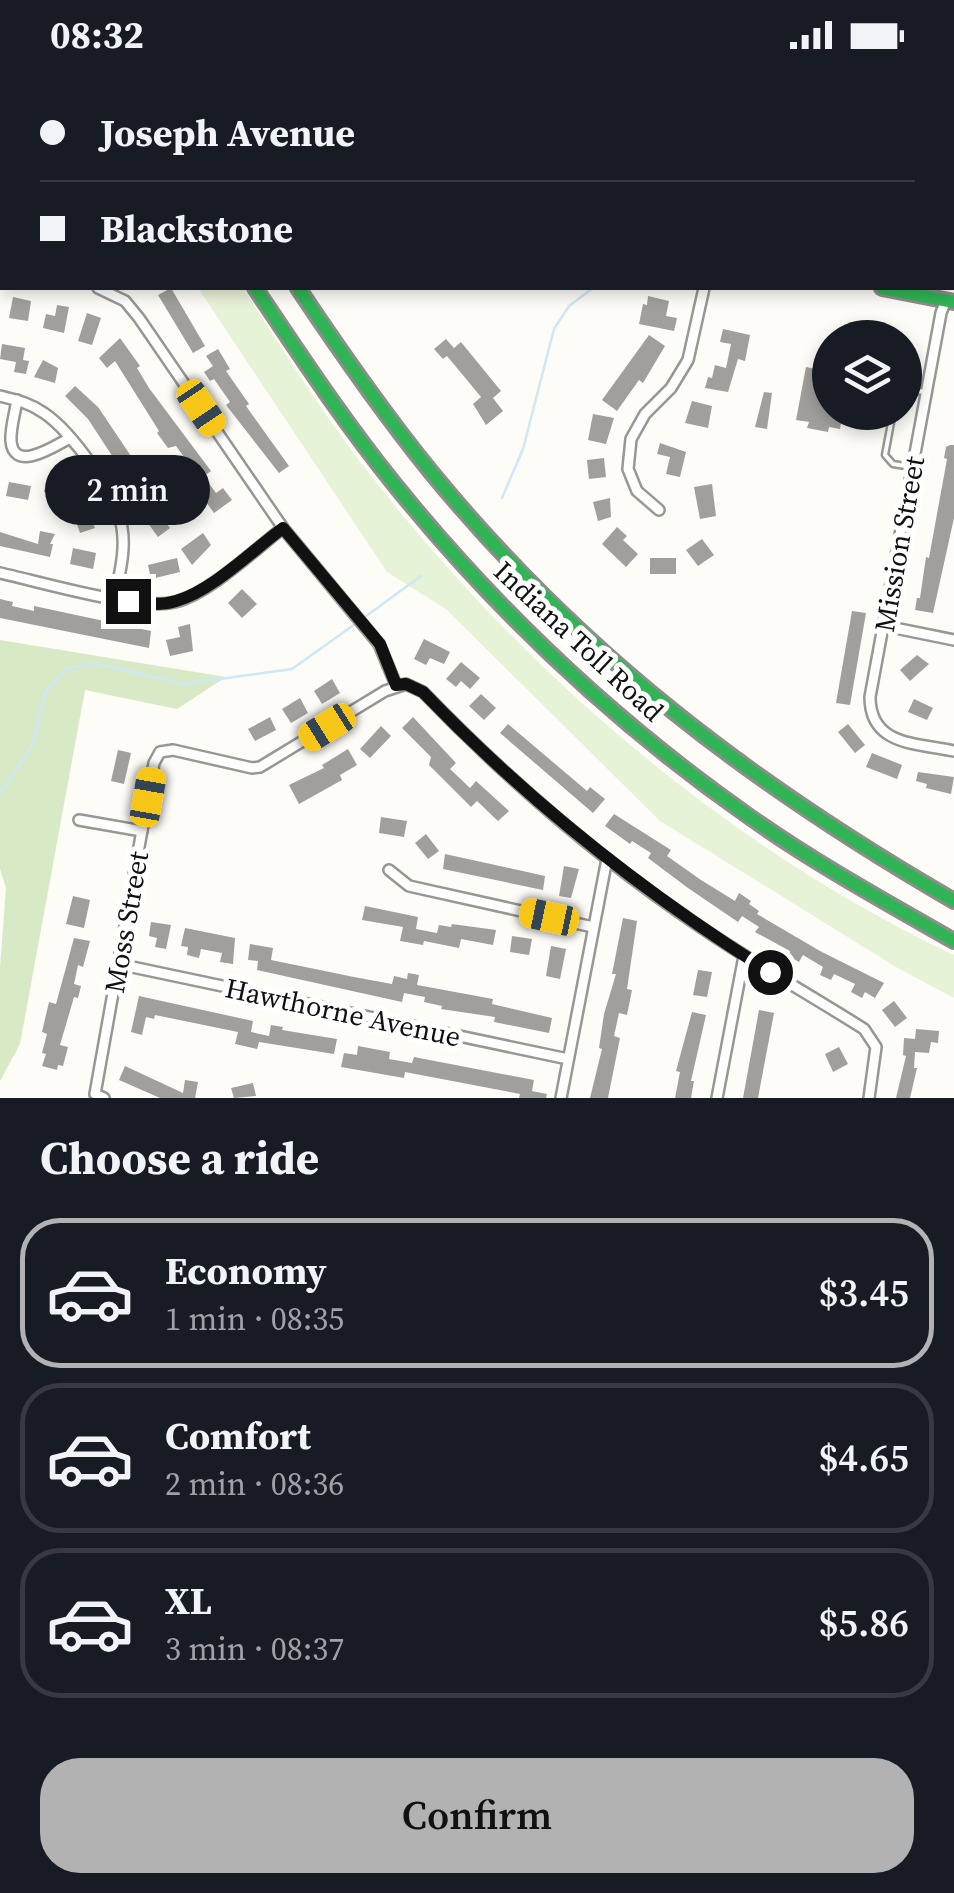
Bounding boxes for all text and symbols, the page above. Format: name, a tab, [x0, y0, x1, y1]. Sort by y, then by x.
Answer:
text: 08:32	[50, 9, 144, 61]
text: Joseph Avenue	[100, 107, 355, 159]
text: Blackstone	[100, 203, 293, 255]
map controls	[812, 320, 922, 430]
button: layers	[812, 320, 922, 430]
car	[172, 375, 230, 441]
street label: Mission Street	[865, 452, 933, 635]
callout: 2 min	[46, 456, 210, 526]
text: 2 min	[86, 468, 169, 512]
street label: Indiana Toll Road	[486, 552, 672, 730]
route end	[106, 579, 151, 624]
car	[294, 698, 360, 756]
car	[128, 765, 168, 829]
street label: Moss Street	[95, 847, 157, 996]
car	[517, 896, 581, 938]
route start	[748, 950, 793, 995]
street label: Hawthorne Avenue	[222, 968, 464, 1056]
text: Choose a ride	[40, 1127, 319, 1189]
text: Economy	[165, 1245, 327, 1297]
icon: car	[45, 1248, 135, 1338]
text: $3.45	[819, 1267, 909, 1319]
text: 1 min · 08:35	[165, 1297, 344, 1341]
text: Comfort	[165, 1410, 311, 1462]
icon: car	[45, 1413, 135, 1503]
text: $4.65	[819, 1432, 909, 1484]
text: 2 min · 08:36	[165, 1462, 344, 1506]
text: XL	[165, 1575, 212, 1627]
icon: car	[45, 1578, 135, 1668]
text: $5.86	[819, 1597, 909, 1649]
text: 3 min · 08:37	[165, 1627, 344, 1671]
button: Confirm	[40, 1758, 914, 1873]

